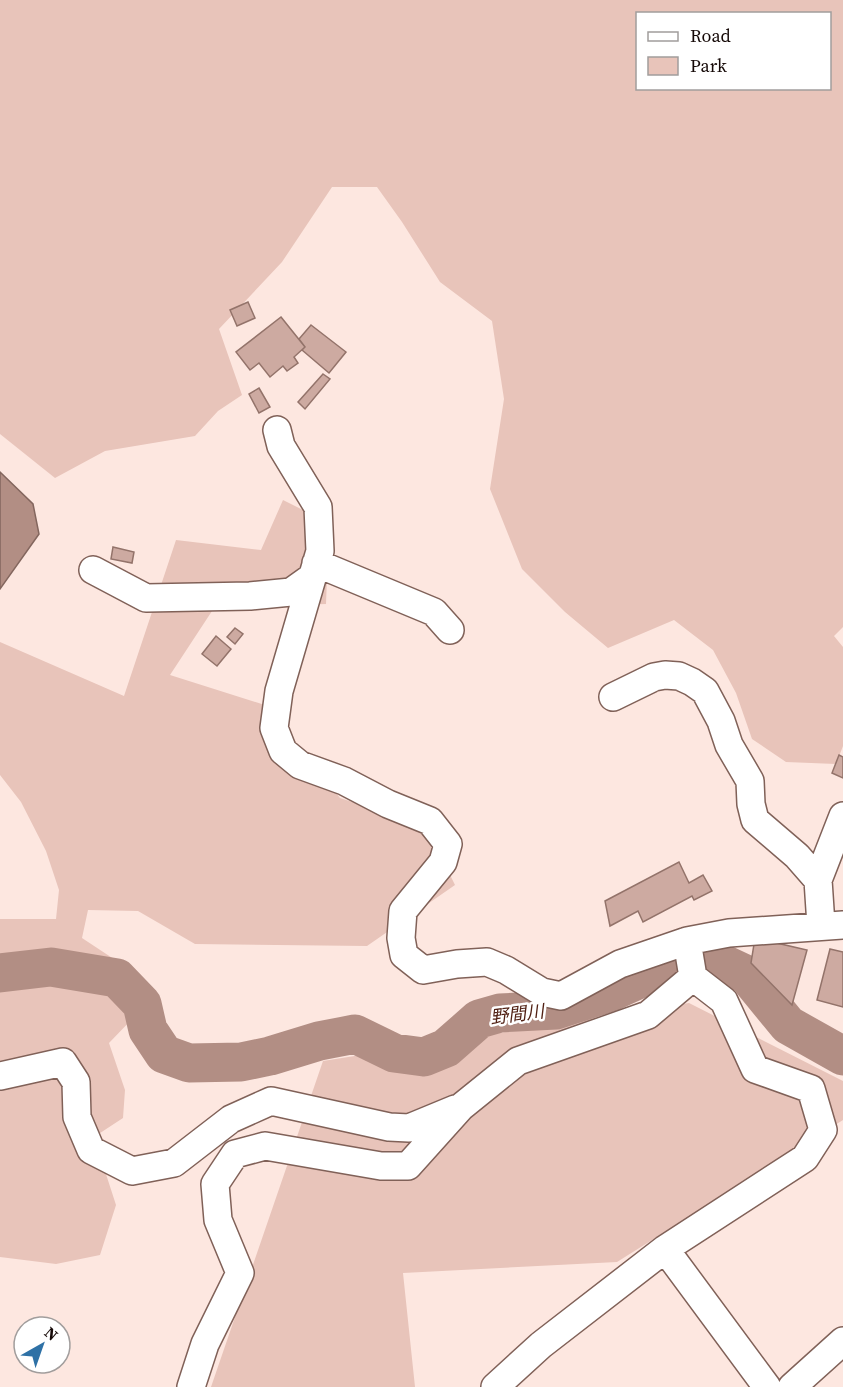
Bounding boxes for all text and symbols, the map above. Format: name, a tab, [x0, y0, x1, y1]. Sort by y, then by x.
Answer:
legend	[636, 12, 831, 90]
text: Road	[690, 23, 731, 48]
text: Park	[690, 53, 727, 78]
water label: 野間川	[489, 998, 547, 1030]
north arrow	[12, 1315, 72, 1375]
text: N	[40, 1321, 63, 1346]

